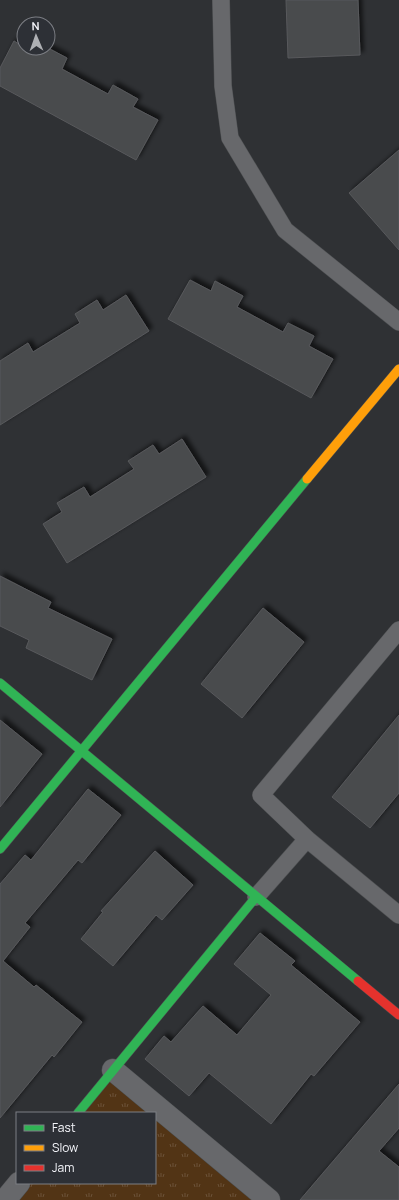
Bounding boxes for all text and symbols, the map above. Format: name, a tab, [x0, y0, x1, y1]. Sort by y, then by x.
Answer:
north arrow	[16, 16, 56, 56]
text: N	[31, 18, 40, 33]
legend	[16, 1112, 156, 1184]
text: Fast	[52, 1119, 76, 1136]
text: Slow	[52, 1139, 78, 1156]
text: Jam	[52, 1159, 74, 1176]

